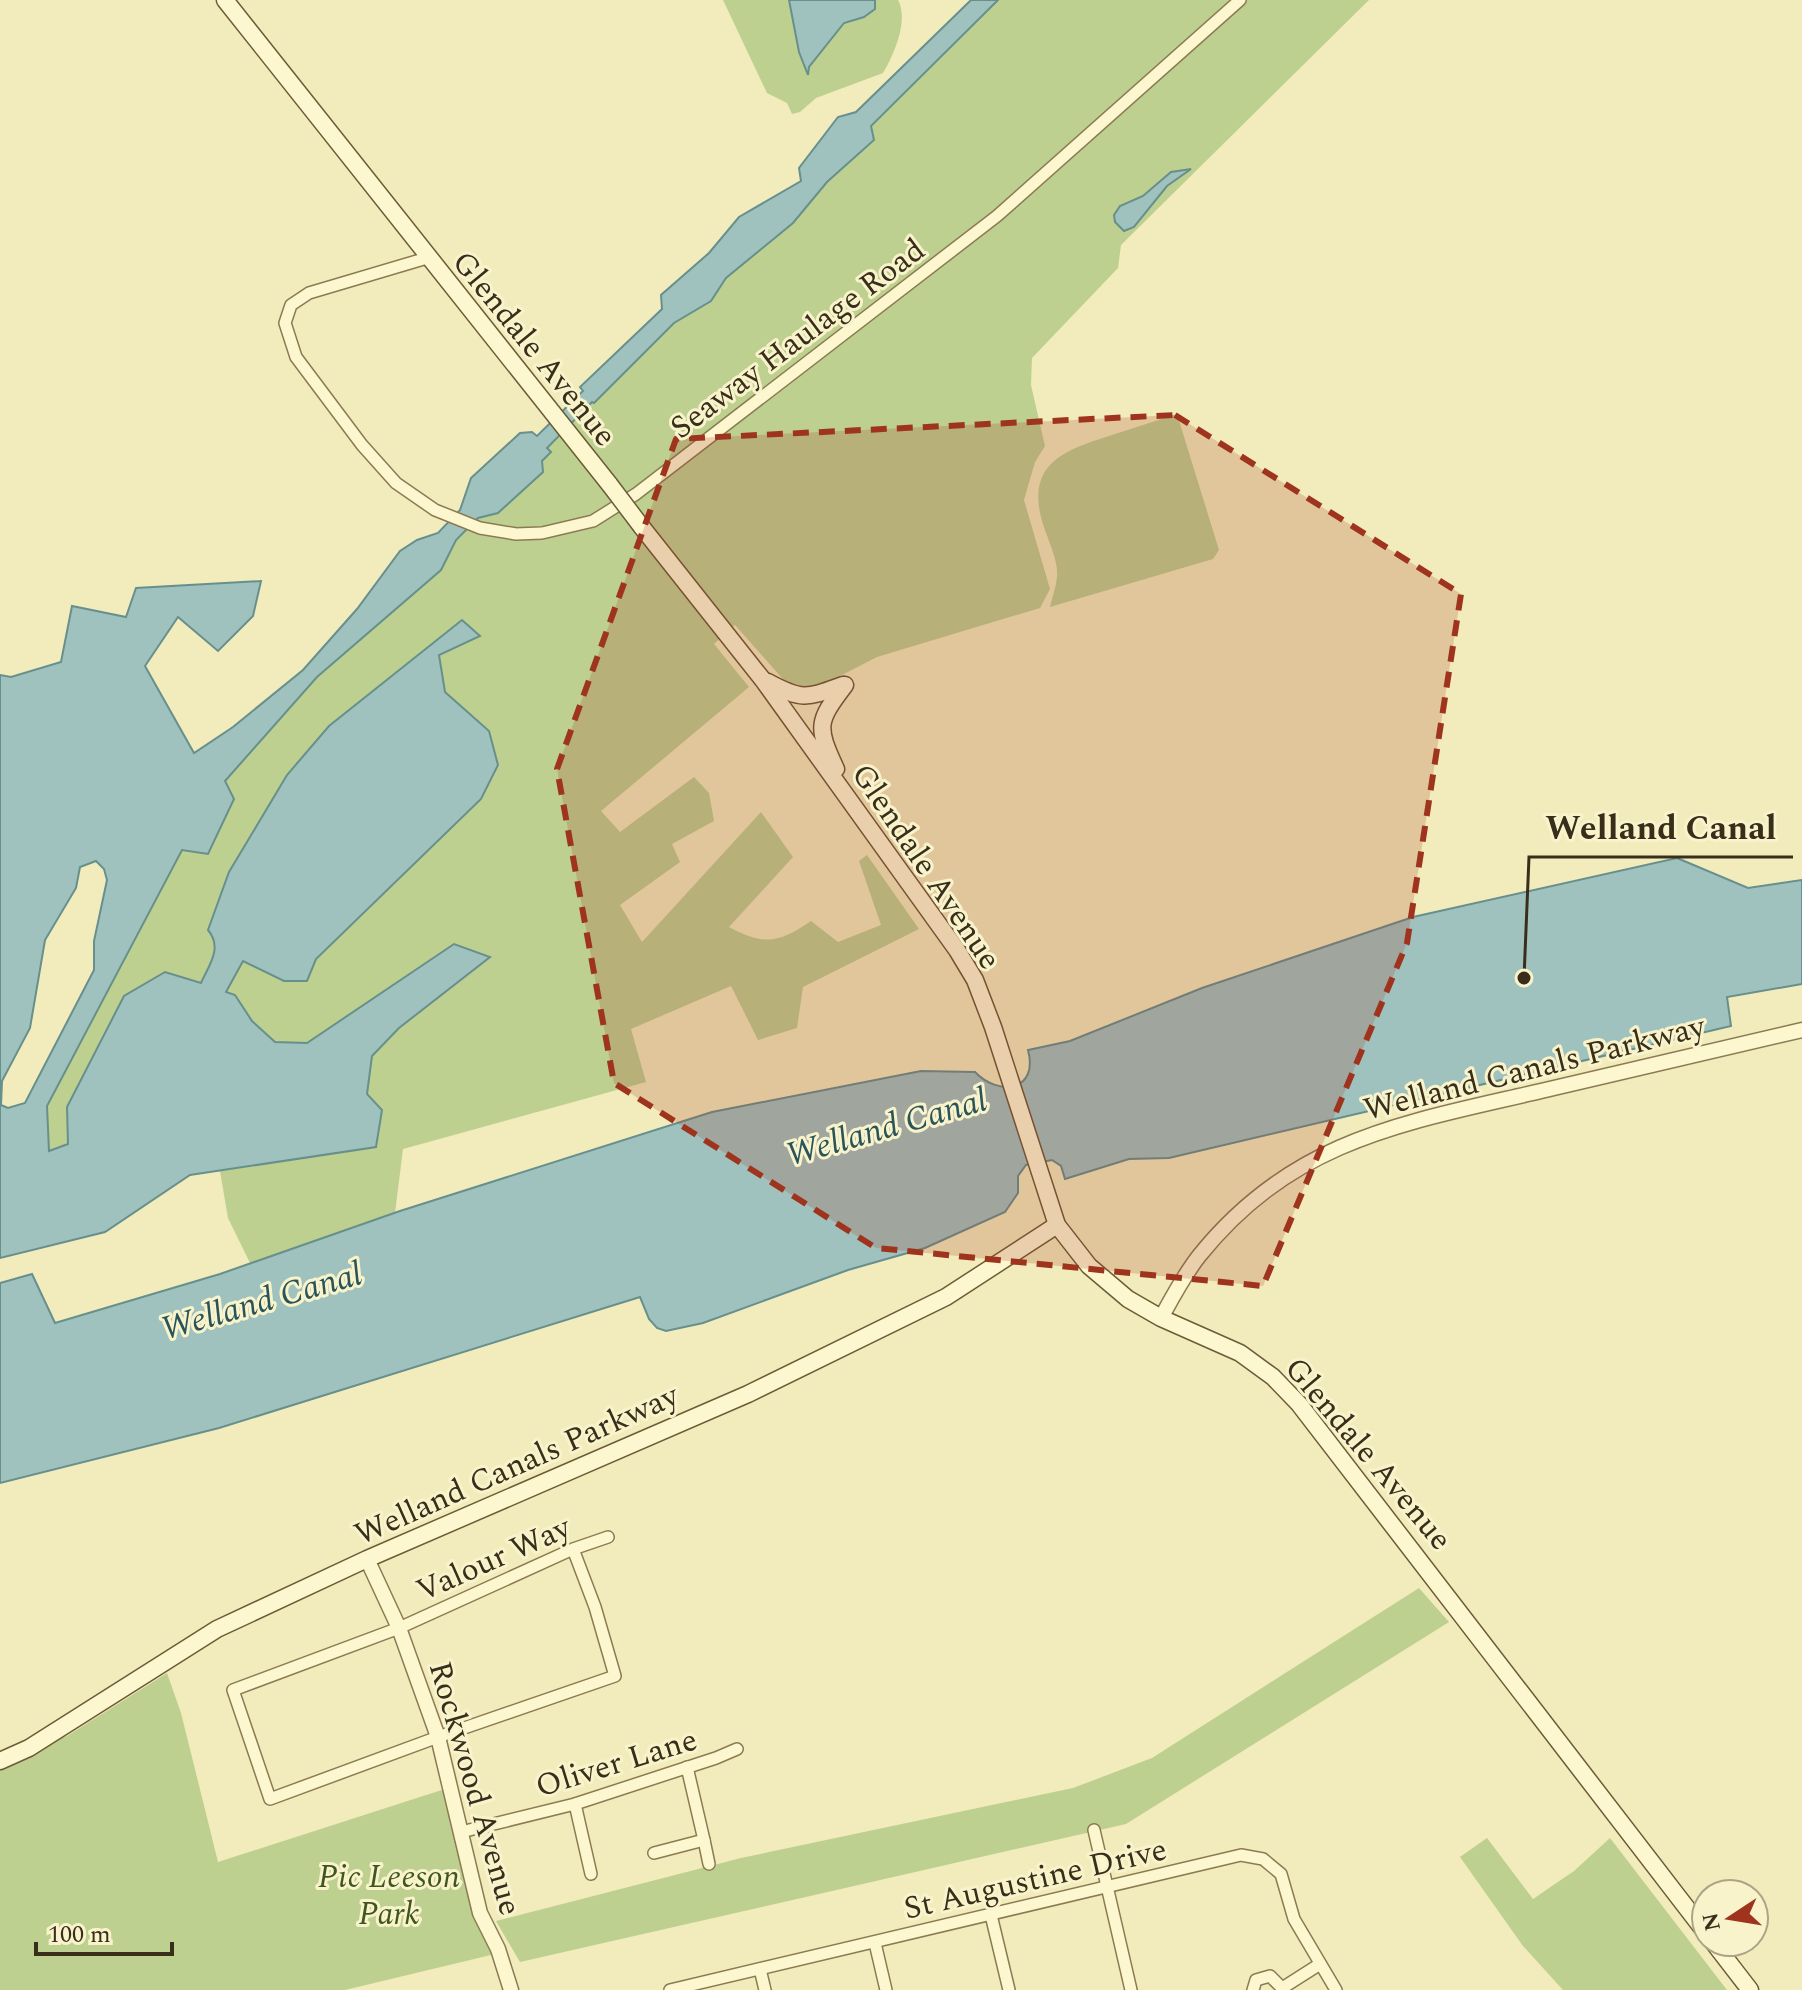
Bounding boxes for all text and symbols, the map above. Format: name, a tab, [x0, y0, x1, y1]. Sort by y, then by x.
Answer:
street label: Seaway Haulage Road	[660, 227, 936, 452]
street label: Glendale Avenue	[439, 240, 628, 458]
street label: Glendale Avenue	[838, 754, 1013, 980]
callout: Welland Canal	[1529, 799, 1793, 857]
text: Welland Canal	[1545, 803, 1777, 855]
street label: Welland Canals Parkway	[1359, 1002, 1712, 1135]
water label: Welland Canal	[780, 1074, 994, 1181]
water label: Welland Canal	[155, 1248, 369, 1355]
street label: Glendale Avenue	[1272, 1346, 1464, 1562]
street label: Welland Canals Parkway	[347, 1371, 688, 1559]
street label: Valour Way	[408, 1503, 580, 1615]
street label: Rockwood Avenue	[415, 1656, 534, 1921]
street label: Oliver Lane	[530, 1716, 703, 1811]
street label: St Augustine Drive	[899, 1825, 1172, 1934]
park label: Pic Leeson Park	[318, 1853, 460, 1939]
north arrow	[1690, 1878, 1770, 1958]
scale bar	[36, 1906, 172, 1956]
text: N	[1694, 1910, 1730, 1934]
text: 100 m	[48, 1917, 111, 1953]

